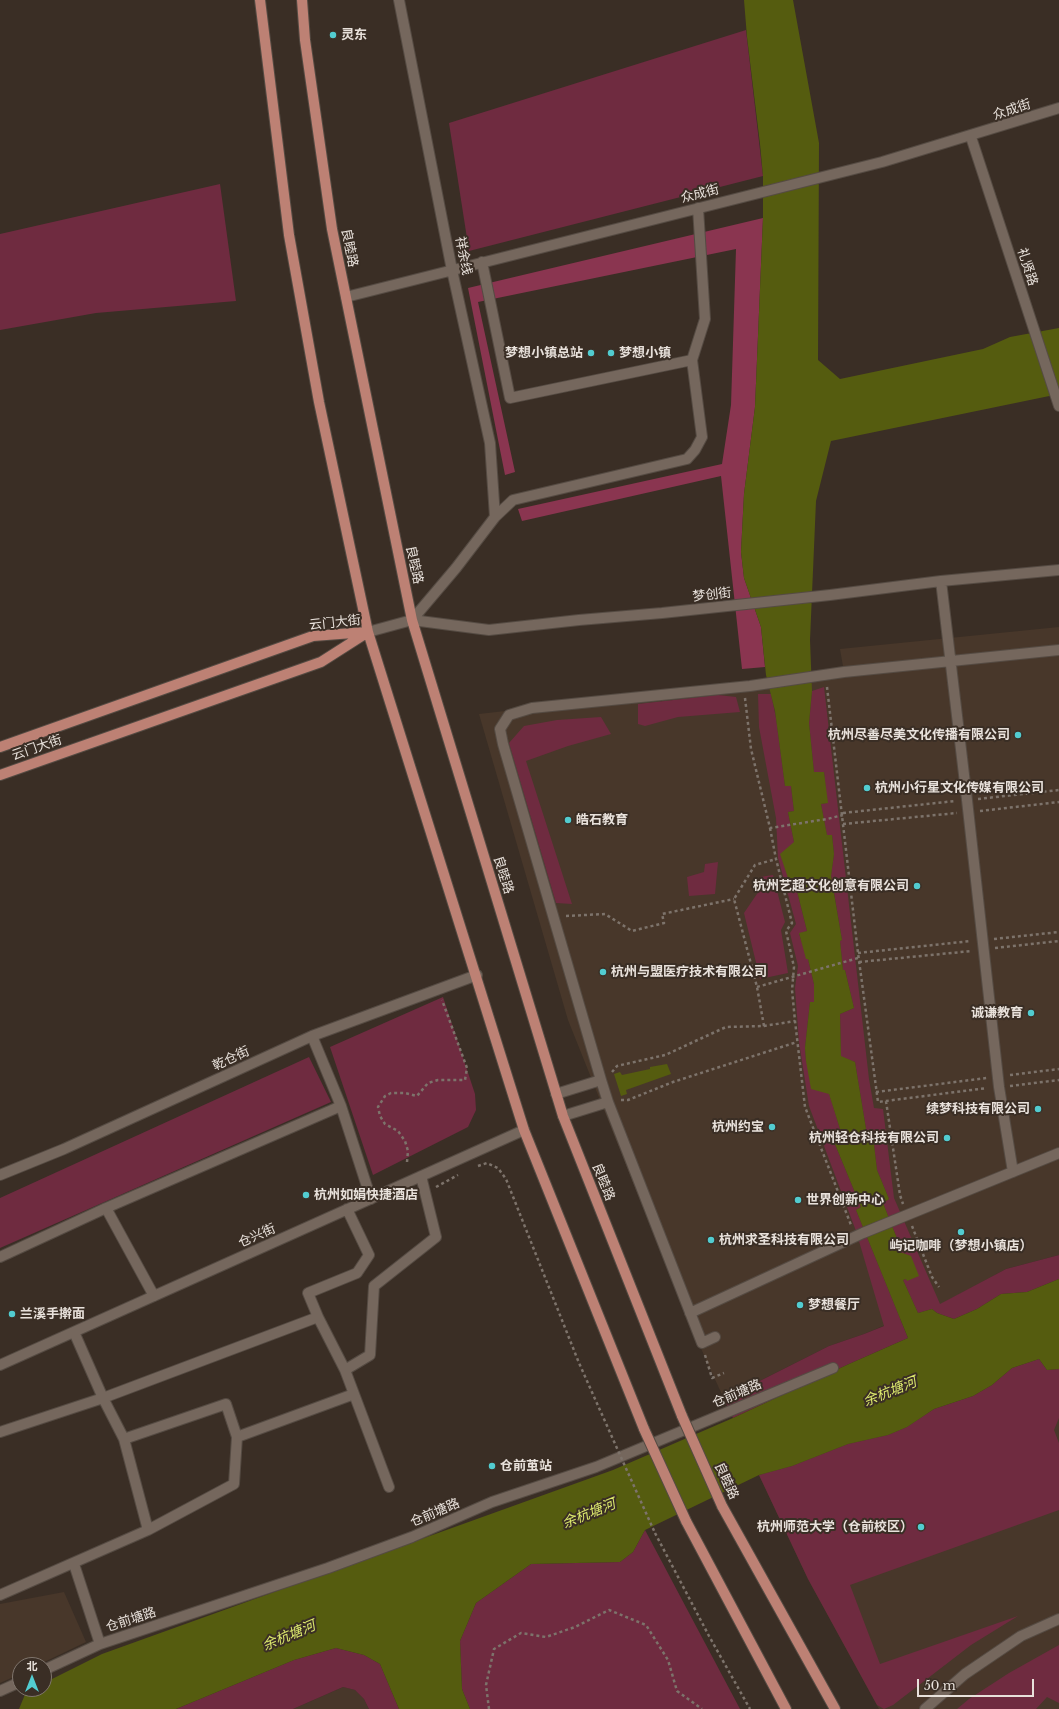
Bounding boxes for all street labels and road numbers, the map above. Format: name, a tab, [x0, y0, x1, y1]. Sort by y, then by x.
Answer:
street label: 众成街	[991, 97, 1033, 123]
street label: 众成街	[679, 182, 721, 206]
street label: 良睦路	[338, 227, 360, 269]
street label: 祥余线	[452, 235, 474, 277]
street label: 礼贤路	[1014, 246, 1040, 288]
street label: 良睦路	[402, 544, 426, 586]
street label: 梦创街	[692, 585, 732, 605]
street label: 云门大街	[308, 613, 362, 633]
street label: 云门大街	[10, 732, 64, 764]
street label: 良睦路	[490, 854, 516, 896]
street label: 乾仓街	[210, 1044, 252, 1074]
street label: 良睦路	[588, 1161, 618, 1203]
street label: 仓兴街	[236, 1221, 278, 1251]
street label: 仓前塘路	[710, 1377, 764, 1411]
street label: 良睦路	[711, 1460, 741, 1502]
street label: 仓前塘路	[408, 1496, 462, 1530]
street label: 仓前塘路	[104, 1605, 158, 1635]

